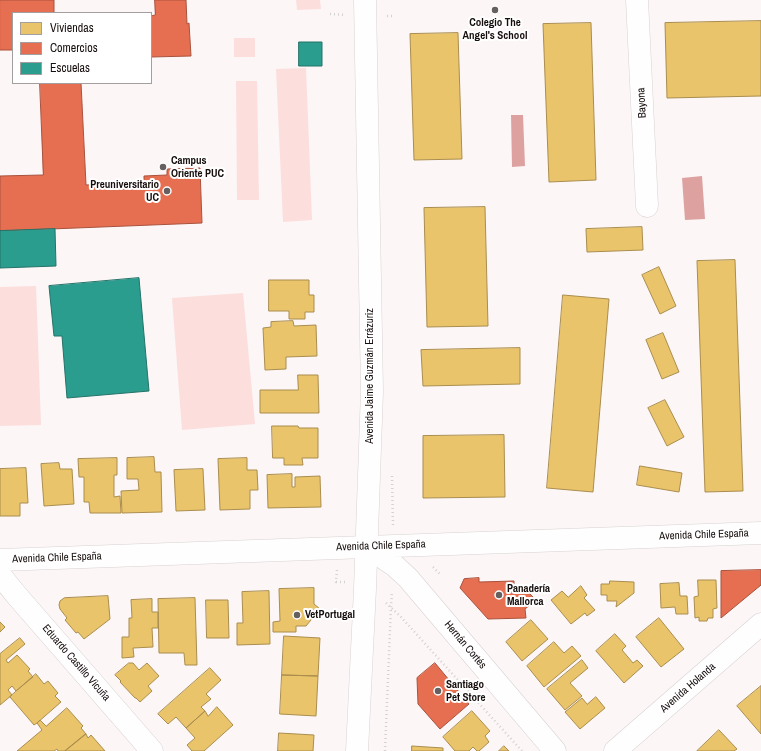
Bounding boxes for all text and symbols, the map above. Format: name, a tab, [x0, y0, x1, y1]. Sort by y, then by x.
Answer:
marker: Colegio The Angel's School	[490, 5, 500, 15]
legend	[12, 12, 152, 84]
place label: Colegio The Angel's School	[463, 16, 527, 42]
text: Viviendas	[50, 20, 94, 36]
text: Comercios	[50, 40, 98, 56]
text: Escuelas	[50, 60, 90, 76]
street label: Bayona	[635, 87, 649, 119]
place label: Campus Oriente PUC	[171, 154, 224, 180]
marker: Campus Oriente PUC	[158, 162, 168, 172]
place label: Preuniversitario UC	[90, 178, 159, 204]
marker: Preuniversitario UC	[162, 186, 172, 196]
street label: Avenida Jaime Guzmán Errázuriz	[363, 308, 377, 444]
street label: Avenida Chile España	[659, 527, 749, 543]
street label: Avenida Chile España	[336, 538, 426, 554]
street label: Avenida Chile España	[12, 550, 102, 566]
place label: Panadería Mallorca	[507, 582, 550, 608]
marker: Panadería Mallorca	[494, 590, 504, 600]
place label: VetPortugal	[305, 608, 355, 622]
marker: VetPortugal	[292, 610, 302, 620]
street label: Hernán Cortés	[441, 618, 489, 672]
street label: Eduardo Castillo Vicuña	[39, 622, 113, 704]
street label: Avenida Holanda	[658, 660, 718, 716]
place label: Santiago Pet Store	[446, 678, 486, 704]
marker: Santiago Pet Store	[433, 686, 443, 696]

